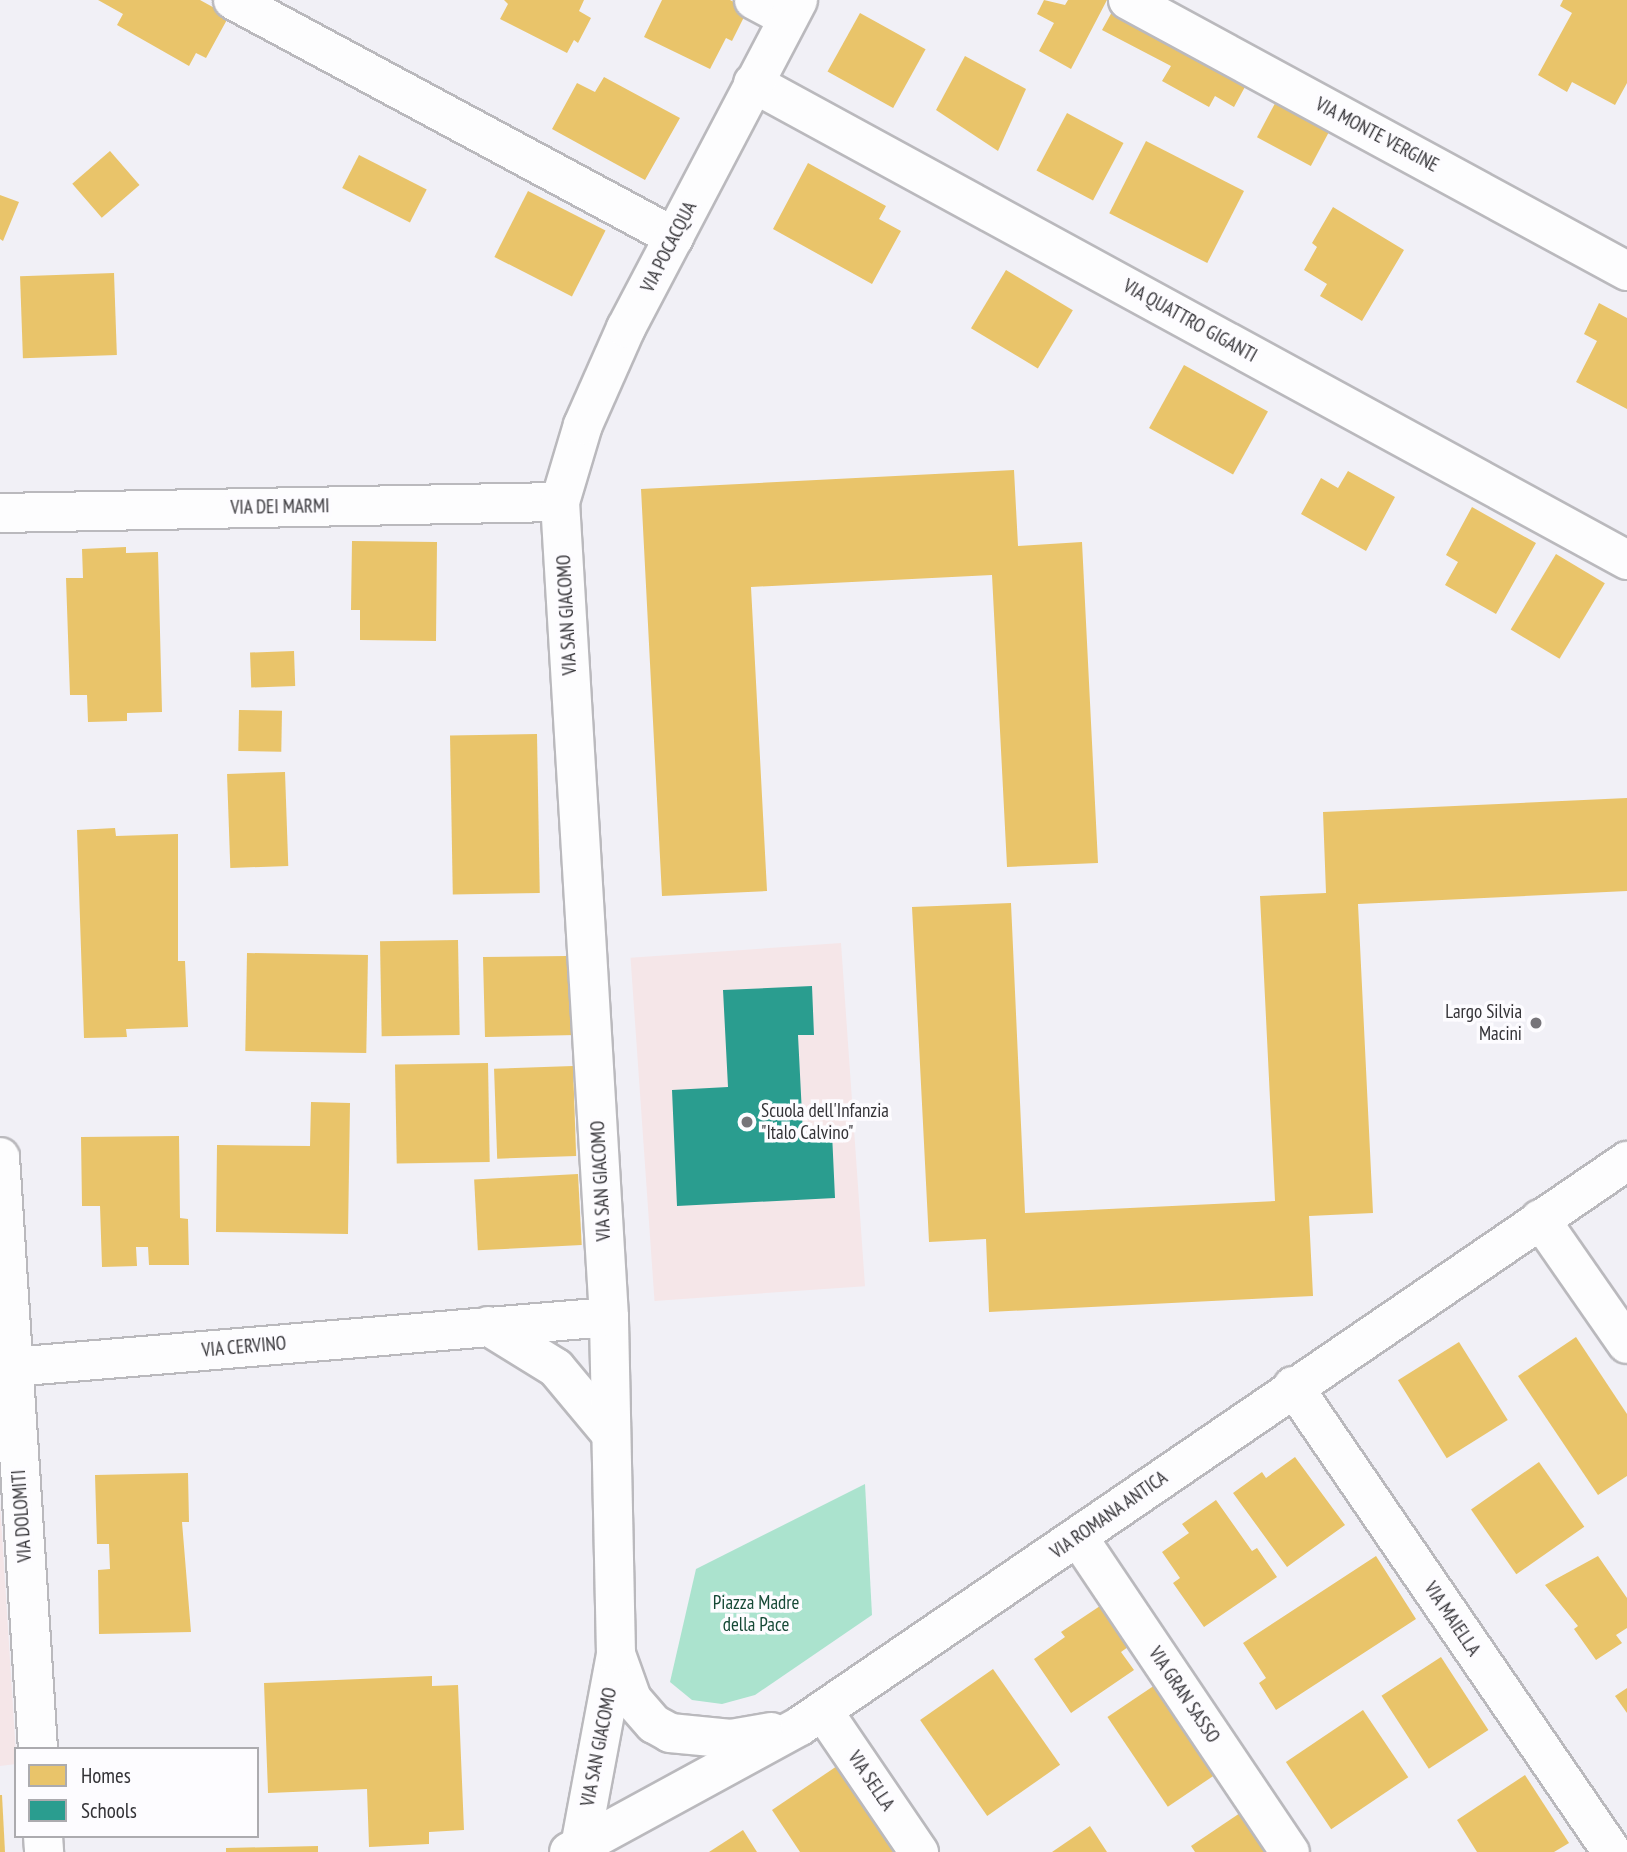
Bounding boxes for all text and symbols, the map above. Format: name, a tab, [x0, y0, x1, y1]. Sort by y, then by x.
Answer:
street label: VIA MONTE VERGINE	[1311, 93, 1443, 177]
street label: VIA POCACQUA	[636, 198, 702, 296]
street label: VIA QUATTRO GIGANTI	[1119, 275, 1261, 367]
street label: VIA DEI MARMI	[230, 495, 330, 519]
street label: VIA SAN GIACOMO	[552, 554, 582, 676]
place label: Largo Silvia Macini	[1445, 1001, 1522, 1045]
marker: Largo Silvia Macini	[1528, 1015, 1544, 1031]
place label: Scuola dell'Infanzia "Italo Calvino"	[761, 1100, 889, 1144]
marker: Scuola dell'Infanzia "Italo Calvino"	[739, 1114, 755, 1130]
street label: VIA SAN GIACOMO	[586, 1120, 616, 1242]
street label: VIA CERVINO	[200, 1332, 288, 1362]
street label: VIA ROMANA ANTICA	[1046, 1466, 1172, 1564]
street label: VIA DOLOMITI	[7, 1469, 37, 1563]
street label: VIA MAIELLA	[1419, 1577, 1485, 1661]
park label: Piazza Madre della Pace	[713, 1592, 799, 1636]
street label: VIA GRAN SASSO	[1143, 1642, 1225, 1748]
street label: VIA SAN GIACOMO	[576, 1685, 622, 1809]
legend	[14, 1747, 259, 1838]
street label: VIA SELLA	[843, 1747, 899, 1815]
text: Homes	[81, 1762, 131, 1789]
text: Schools	[81, 1797, 137, 1824]

